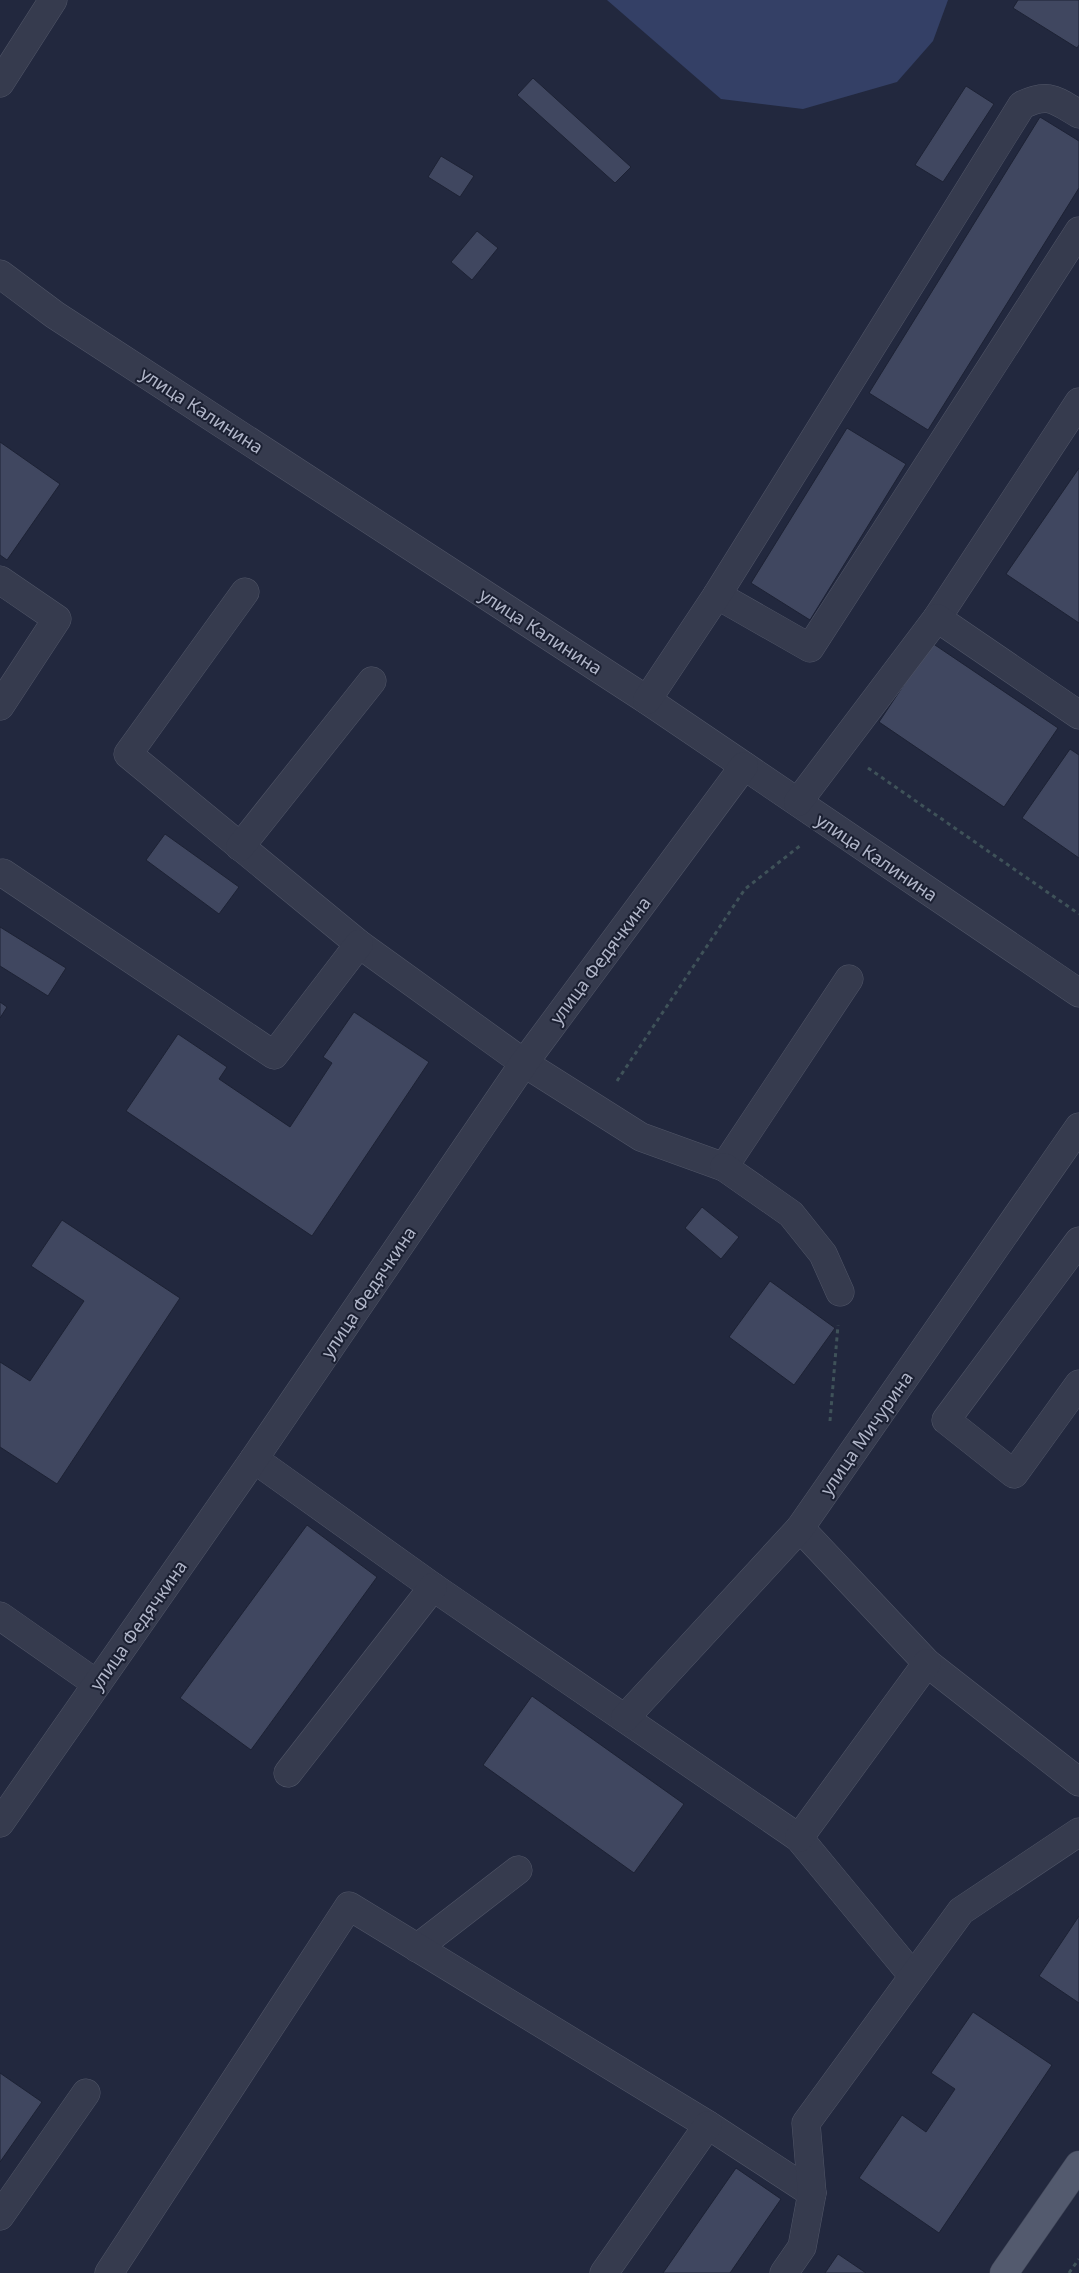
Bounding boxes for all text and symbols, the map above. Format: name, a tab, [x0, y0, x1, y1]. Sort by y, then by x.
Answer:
street label: улица Калинина	[136, 361, 268, 459]
street label: улица Калинина	[475, 582, 607, 680]
street label: улица Калинина	[811, 807, 943, 907]
street label: улица Федячкина	[544, 891, 656, 1029]
street label: улица Федячкина	[315, 1222, 421, 1362]
street label: улица Мичурина	[814, 1366, 918, 1500]
street label: улица Федячкина	[84, 1555, 192, 1695]

